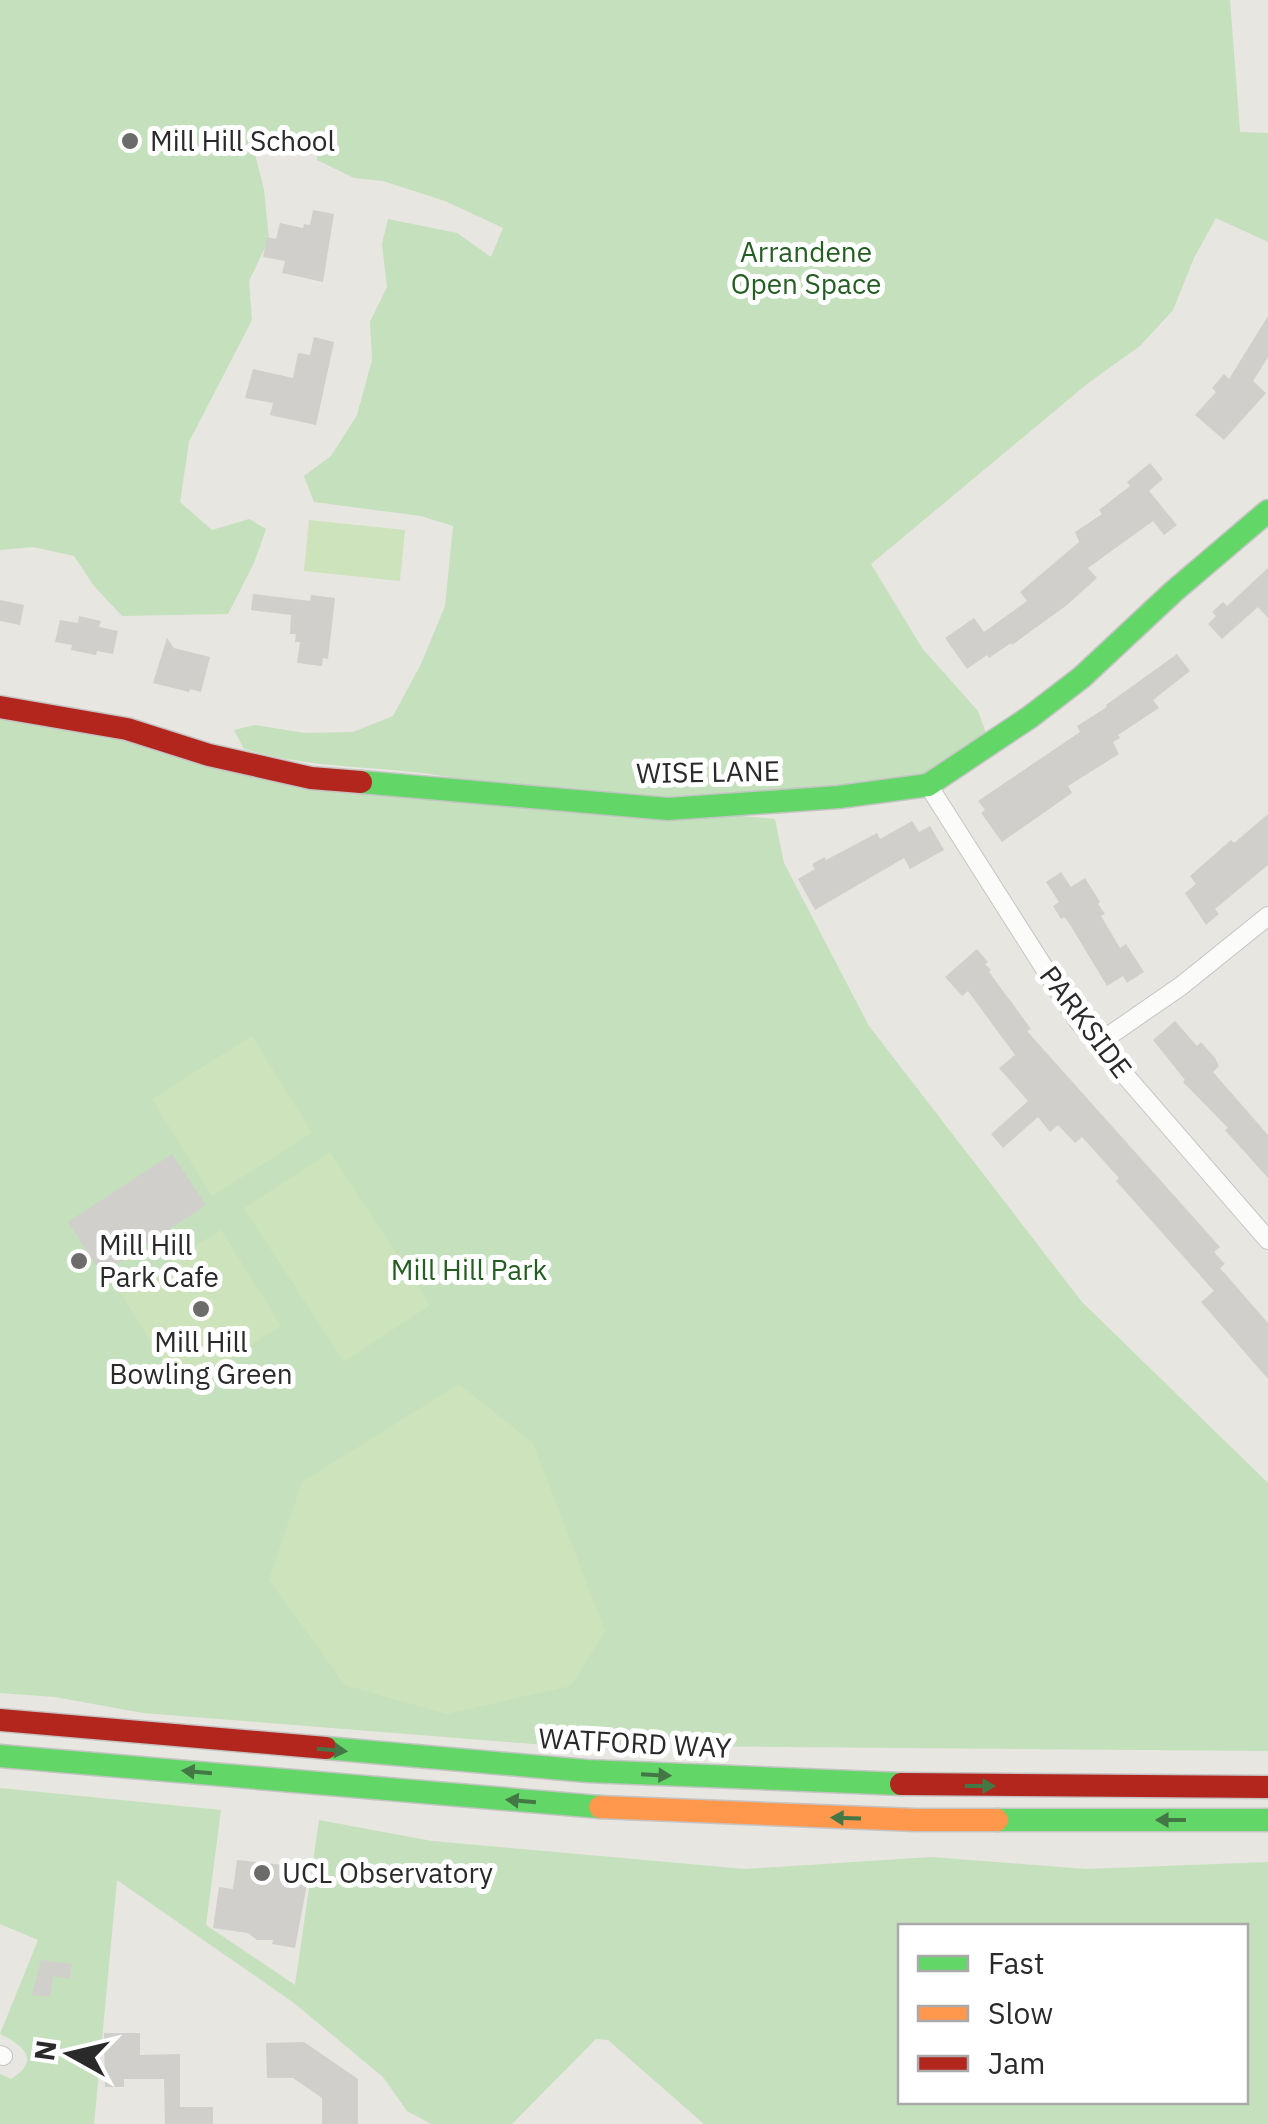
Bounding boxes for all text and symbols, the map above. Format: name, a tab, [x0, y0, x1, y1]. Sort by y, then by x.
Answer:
place label: Mill Hill School	[150, 122, 335, 159]
marker: Mill Hill School	[119, 130, 141, 152]
park label: Arrandene Open Space	[731, 233, 881, 302]
street label: WISE LANE	[636, 752, 780, 791]
street label: PARKSIDE	[1032, 958, 1141, 1085]
place label: Mill Hill Park Cafe	[99, 1226, 219, 1295]
marker: Mill Hill Park Cafe	[68, 1250, 90, 1272]
park label: Mill Hill Park	[391, 1251, 548, 1288]
marker: Mill Hill Bowling Green	[190, 1298, 212, 1320]
place label: Mill Hill Bowling Green	[109, 1323, 293, 1392]
street label: WATFORD WAY	[538, 1719, 733, 1766]
one-way arrow	[316, 1742, 348, 1758]
one-way arrow	[181, 1764, 213, 1780]
one-way arrow	[640, 1767, 672, 1783]
one-way arrow	[965, 1778, 997, 1794]
one-way arrow	[505, 1792, 536, 1808]
one-way arrow	[829, 1810, 861, 1826]
one-way arrow	[1154, 1812, 1186, 1828]
place label: UCL Observatory	[282, 1854, 493, 1891]
marker: UCL Observatory	[251, 1862, 273, 1884]
legend	[898, 1924, 1248, 2104]
text: Fast	[988, 1943, 1045, 1982]
text: Slow	[988, 1993, 1053, 2032]
north arrow	[20, 2004, 120, 2104]
text: N	[25, 2038, 64, 2063]
text: Jam	[988, 2043, 1046, 2082]

